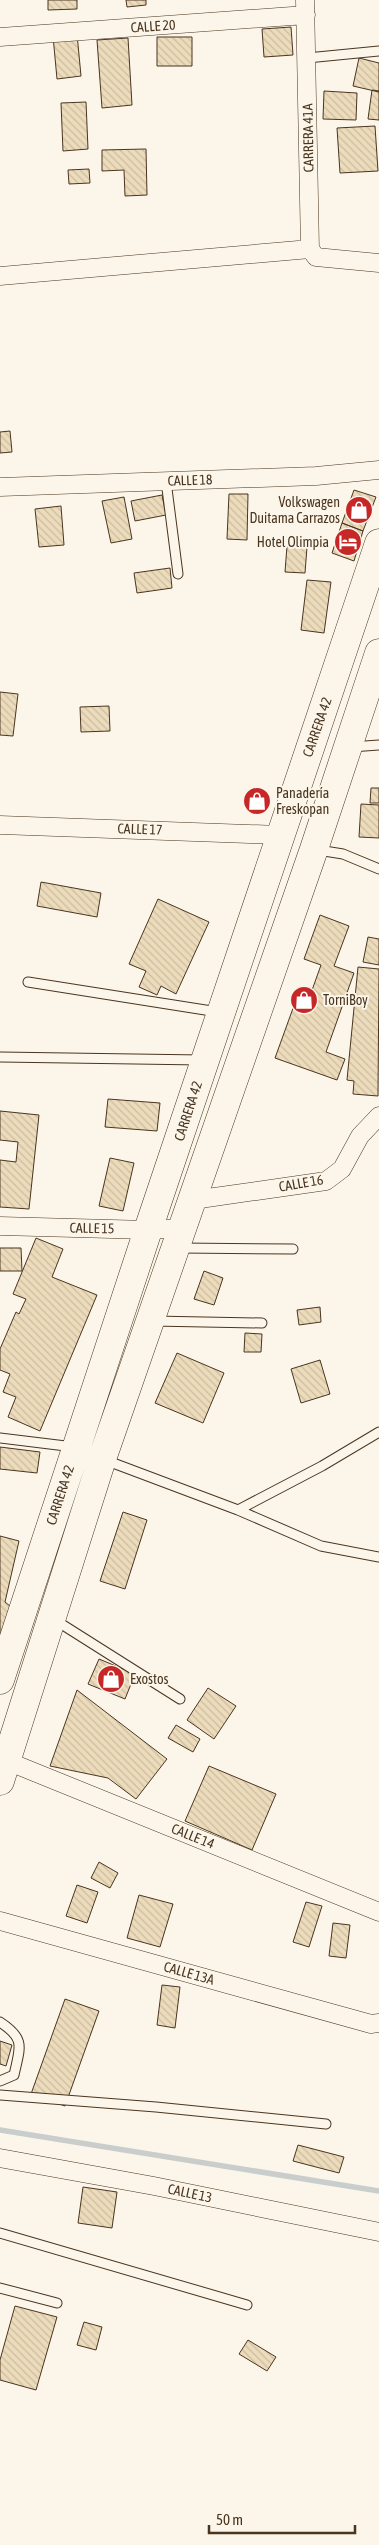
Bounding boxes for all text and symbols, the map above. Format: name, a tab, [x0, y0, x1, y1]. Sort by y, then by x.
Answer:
street label: CALLE 20	[130, 16, 176, 36]
street label: CARRERA 41A	[299, 103, 317, 173]
street label: CALLE 18	[167, 471, 213, 489]
place label: Volkswagen Duitama Carrazos	[249, 494, 340, 526]
shop icon: Volkswagen Duitama Carrazos	[344, 495, 374, 525]
hotel icon: Hotel Olimpia	[333, 527, 363, 557]
place label: Hotel Olimpia	[257, 534, 329, 550]
street label: CARRERA 42	[299, 695, 335, 759]
place label: Panadería Freskopan	[276, 785, 329, 817]
shop icon: Panadería Freskopan	[242, 786, 272, 816]
street label: CALLE 17	[117, 820, 163, 838]
shop icon: TorniBoy	[289, 985, 319, 1015]
place label: TorniBoy	[323, 992, 368, 1008]
street label: CARRERA 42	[171, 1079, 205, 1143]
street label: CALLE 16	[277, 1171, 325, 1195]
street label: CALLE 15	[69, 1220, 115, 1236]
street label: CARRERA 42	[43, 1463, 77, 1527]
shop icon: Exostos	[96, 1664, 126, 1694]
place label: Exostos	[130, 1671, 168, 1687]
street label: CALLE 14	[169, 1820, 217, 1852]
street label: CALLE 13A	[162, 1958, 216, 1988]
street label: CALLE 13	[166, 2180, 214, 2206]
scale bar	[209, 2502, 355, 2534]
text: 50 m	[216, 2511, 243, 2528]

